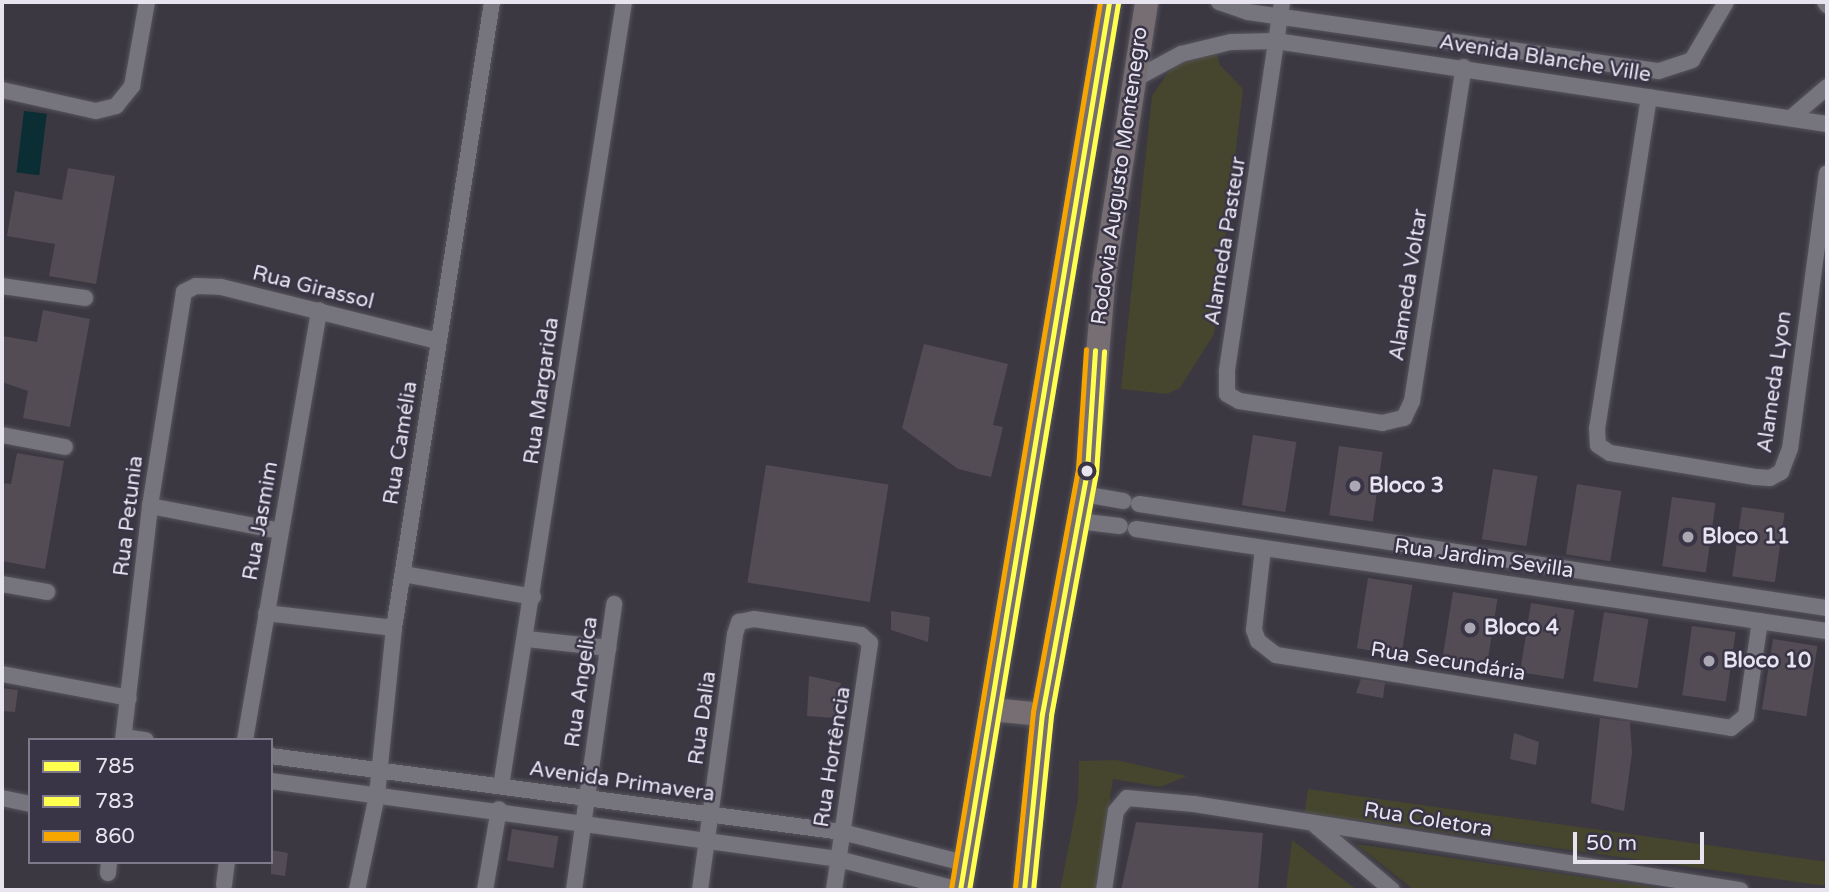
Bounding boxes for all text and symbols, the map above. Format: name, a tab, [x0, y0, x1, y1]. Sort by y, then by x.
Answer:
street label: Rodovia Augusto Montenegro	[1087, 25, 1153, 327]
street label: Avenida Blanche Ville	[1437, 30, 1653, 88]
street label: Alameda Pasteur	[1200, 155, 1252, 327]
street label: Alameda Voltar	[1385, 207, 1433, 363]
street label: Rua Girassol	[250, 261, 376, 315]
street label: Alameda Lyon	[1753, 309, 1797, 455]
street label: Rua Margarida	[519, 316, 565, 466]
street label: Rua Camélia	[379, 379, 423, 507]
street label: Rua Petunia	[109, 454, 149, 578]
street label: Rua Jasmim	[238, 459, 284, 583]
unlabelled marker	[1080, 464, 1094, 478]
place label: Bloco 3	[1369, 473, 1444, 499]
marker: Bloco 3	[1347, 478, 1363, 494]
place label: Bloco 11	[1702, 524, 1790, 550]
marker: Bloco 11	[1680, 529, 1696, 545]
street label: Rua Jardim Sevilla	[1393, 534, 1575, 584]
street label: Rua Angelica	[560, 615, 604, 749]
place label: Bloco 4	[1484, 615, 1559, 641]
marker: Bloco 4	[1462, 620, 1478, 636]
street label: Rua Secundária	[1369, 637, 1527, 687]
place label: Bloco 10	[1723, 648, 1811, 674]
marker: Bloco 10	[1701, 653, 1717, 669]
street label: Rua Dalia	[684, 669, 722, 767]
street label: Rua Hortência	[809, 685, 857, 829]
legend	[28, 738, 273, 864]
text: 785	[95, 754, 135, 779]
street label: Avenida Primavera	[528, 757, 716, 807]
text: 783	[95, 789, 135, 814]
street label: Rua Coletora	[1362, 797, 1494, 843]
scale bar	[1577, 818, 1708, 862]
text: 860	[95, 824, 135, 849]
text: 50 m	[1586, 831, 1637, 856]

